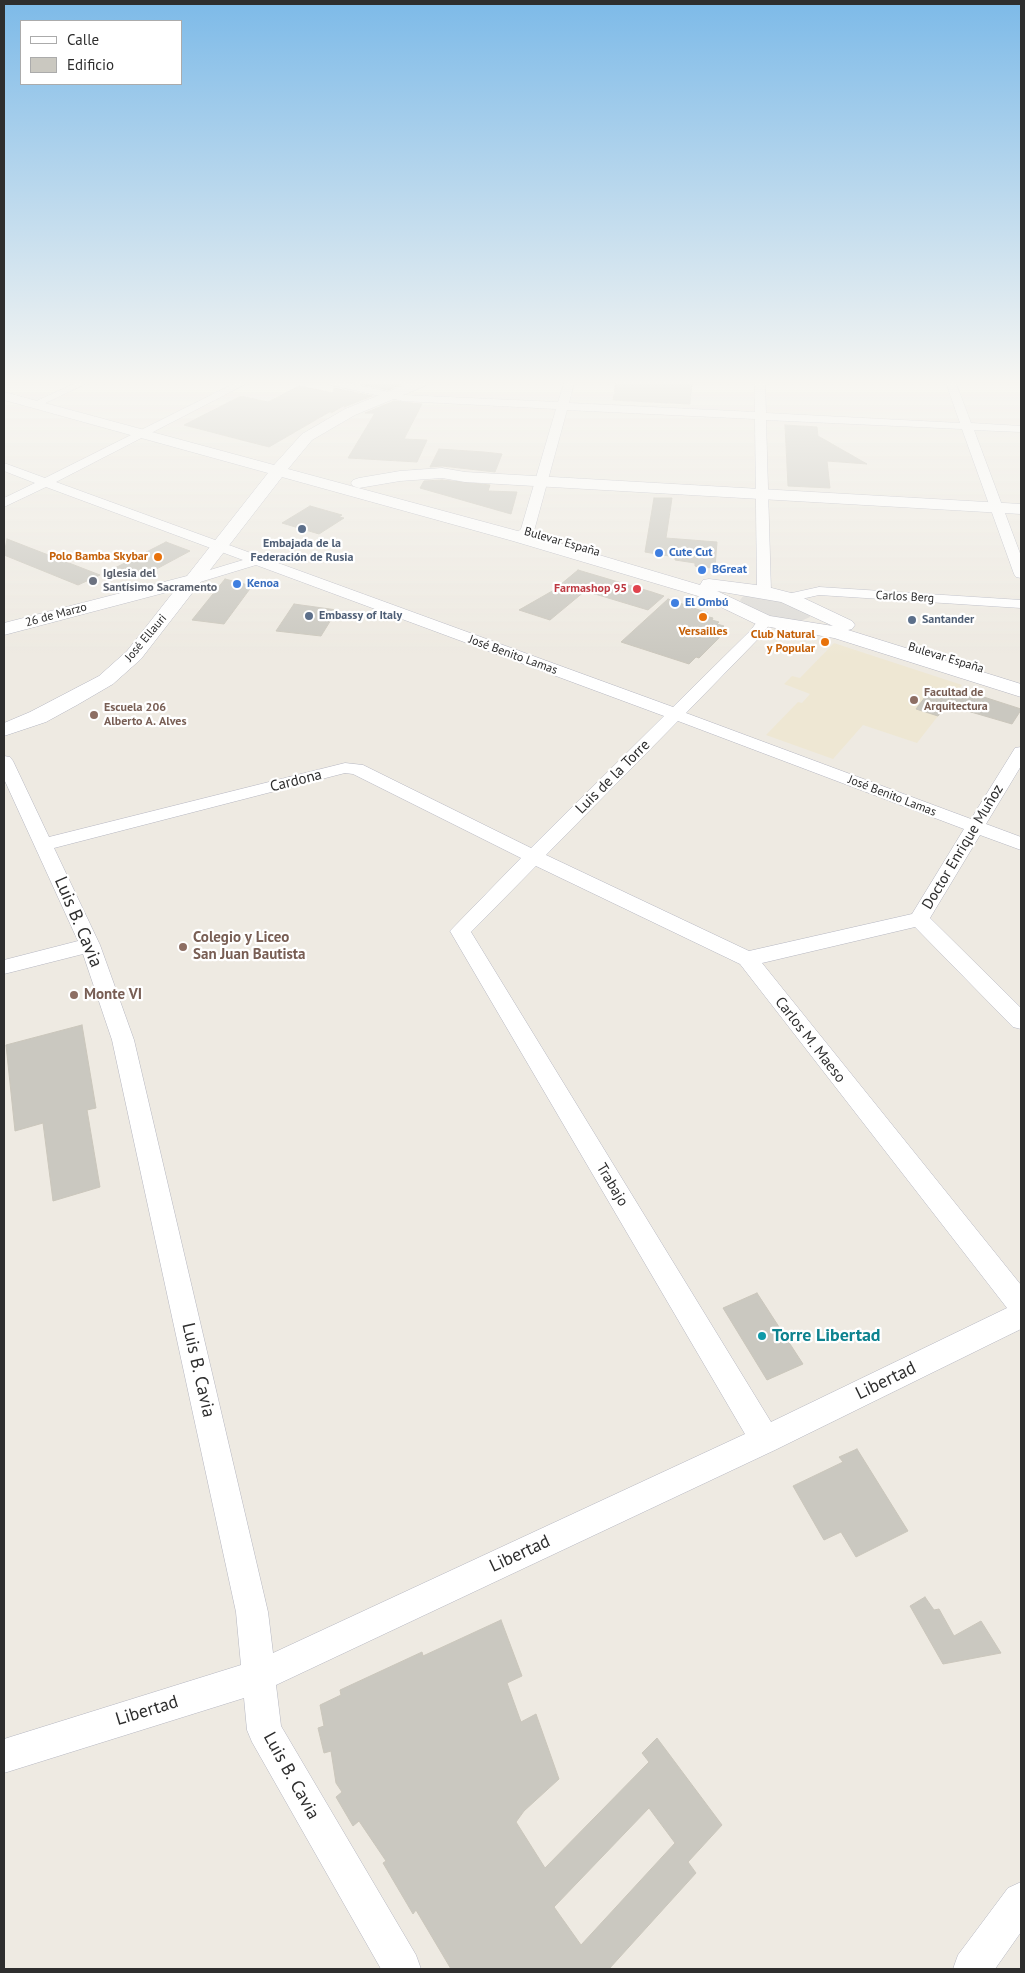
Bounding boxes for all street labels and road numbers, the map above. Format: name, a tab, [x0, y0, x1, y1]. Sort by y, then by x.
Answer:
street label: Bulevar España	[522, 524, 602, 560]
street label: Carlos Berg	[875, 588, 935, 606]
street label: 26 de Marzo	[24, 600, 88, 630]
street label: José Ellauri	[122, 611, 170, 665]
street label: José Benito Lamas	[467, 632, 559, 678]
street label: Bulevar España	[906, 640, 986, 676]
street label: Luis de la Torre	[572, 736, 654, 818]
street label: Cardona	[268, 766, 324, 796]
street label: José Benito Lamas	[846, 773, 938, 819]
street label: Doctor Enrique Muñoz	[919, 781, 1007, 913]
street label: Luis B. Cavia	[49, 873, 107, 971]
street label: Carlos M. Maeso	[771, 994, 849, 1086]
street label: Trabajo	[592, 1160, 632, 1210]
street label: Luis B. Cavia	[177, 1321, 219, 1419]
street label: Libertad	[852, 1357, 920, 1405]
street label: Libertad	[486, 1531, 554, 1577]
street label: Libertad	[113, 1691, 181, 1731]
street label: Luis B. Cavia	[258, 1729, 324, 1823]

